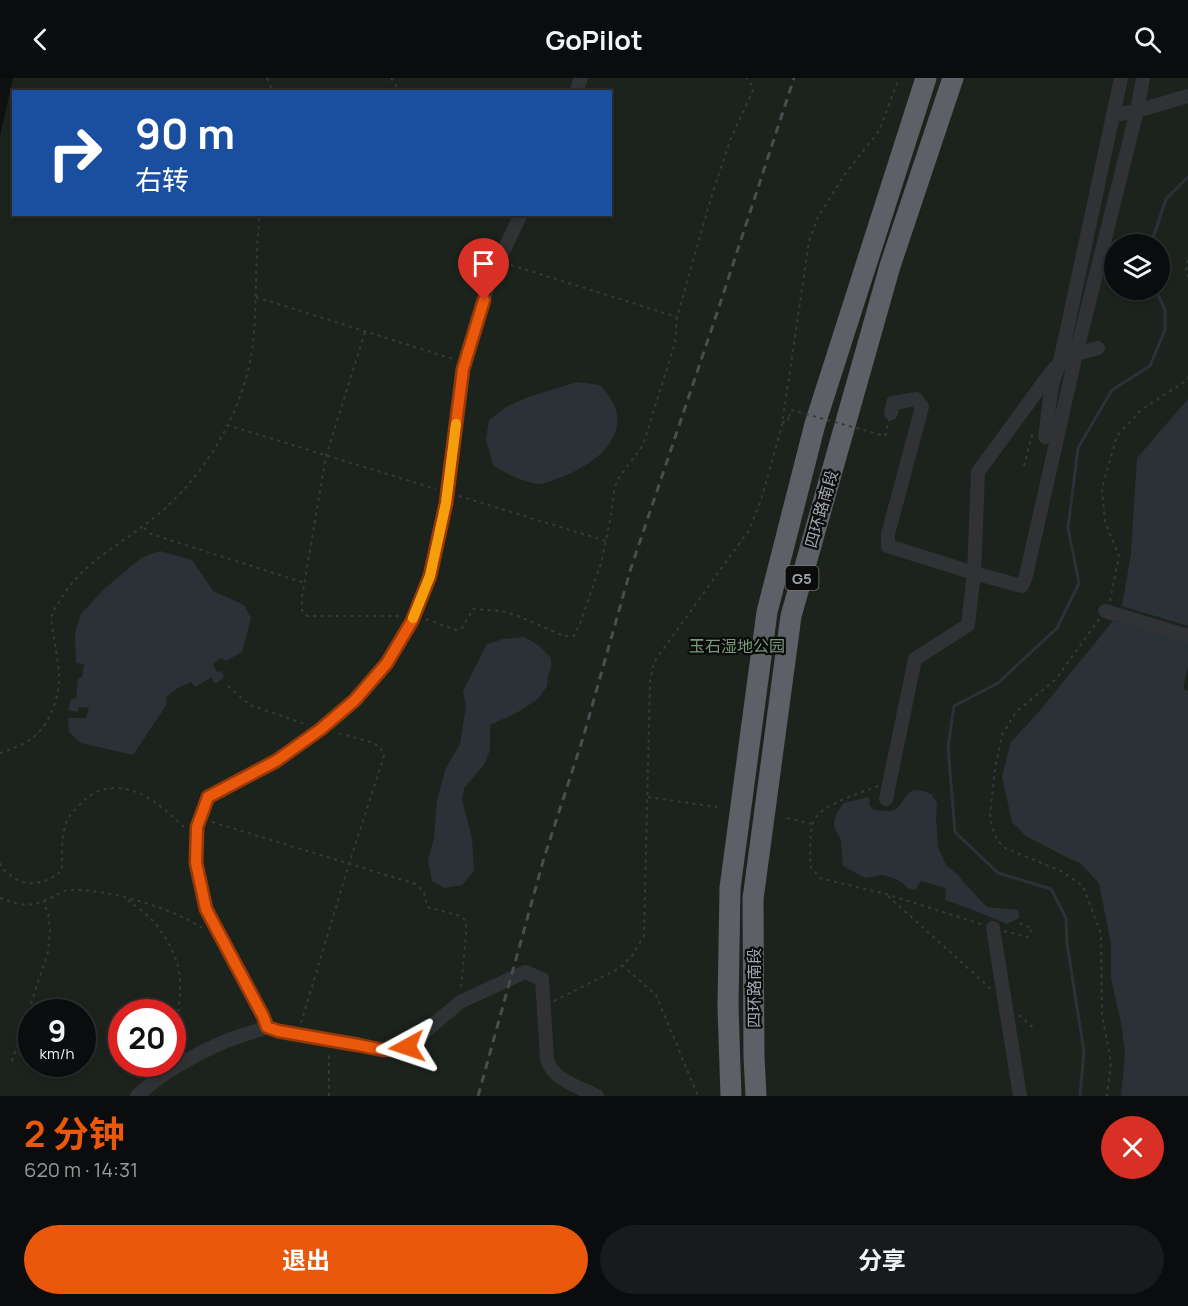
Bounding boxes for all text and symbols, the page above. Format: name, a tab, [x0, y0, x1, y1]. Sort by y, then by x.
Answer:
text: GoPilot	[545, 21, 643, 58]
icon: back	[24, 23, 57, 56]
icon: search	[1131, 23, 1164, 56]
text: 90 m	[135, 104, 235, 162]
icon: right	[36, 114, 114, 192]
text: 右转	[135, 161, 189, 198]
map controls	[1104, 234, 1170, 300]
button: layers	[1104, 234, 1170, 300]
pin	[458, 238, 509, 300]
icon: arrive	[467, 247, 500, 280]
street label: 四环路南段	[799, 468, 843, 550]
road number: G5	[786, 566, 818, 590]
park label: 玉石湿地公园	[689, 635, 785, 657]
street label: 四环路南段	[743, 948, 765, 1028]
speed limit sign: 20	[108, 999, 186, 1077]
text: 9	[48, 1010, 66, 1051]
position arrow	[375, 1015, 439, 1079]
text: km/h	[40, 1043, 74, 1064]
text: 2 分钟	[24, 1109, 125, 1158]
button: close	[1101, 1116, 1164, 1179]
text: 620 m · 14:31	[24, 1156, 138, 1183]
button: 退出	[24, 1225, 588, 1294]
button: 分享	[600, 1225, 1164, 1294]

